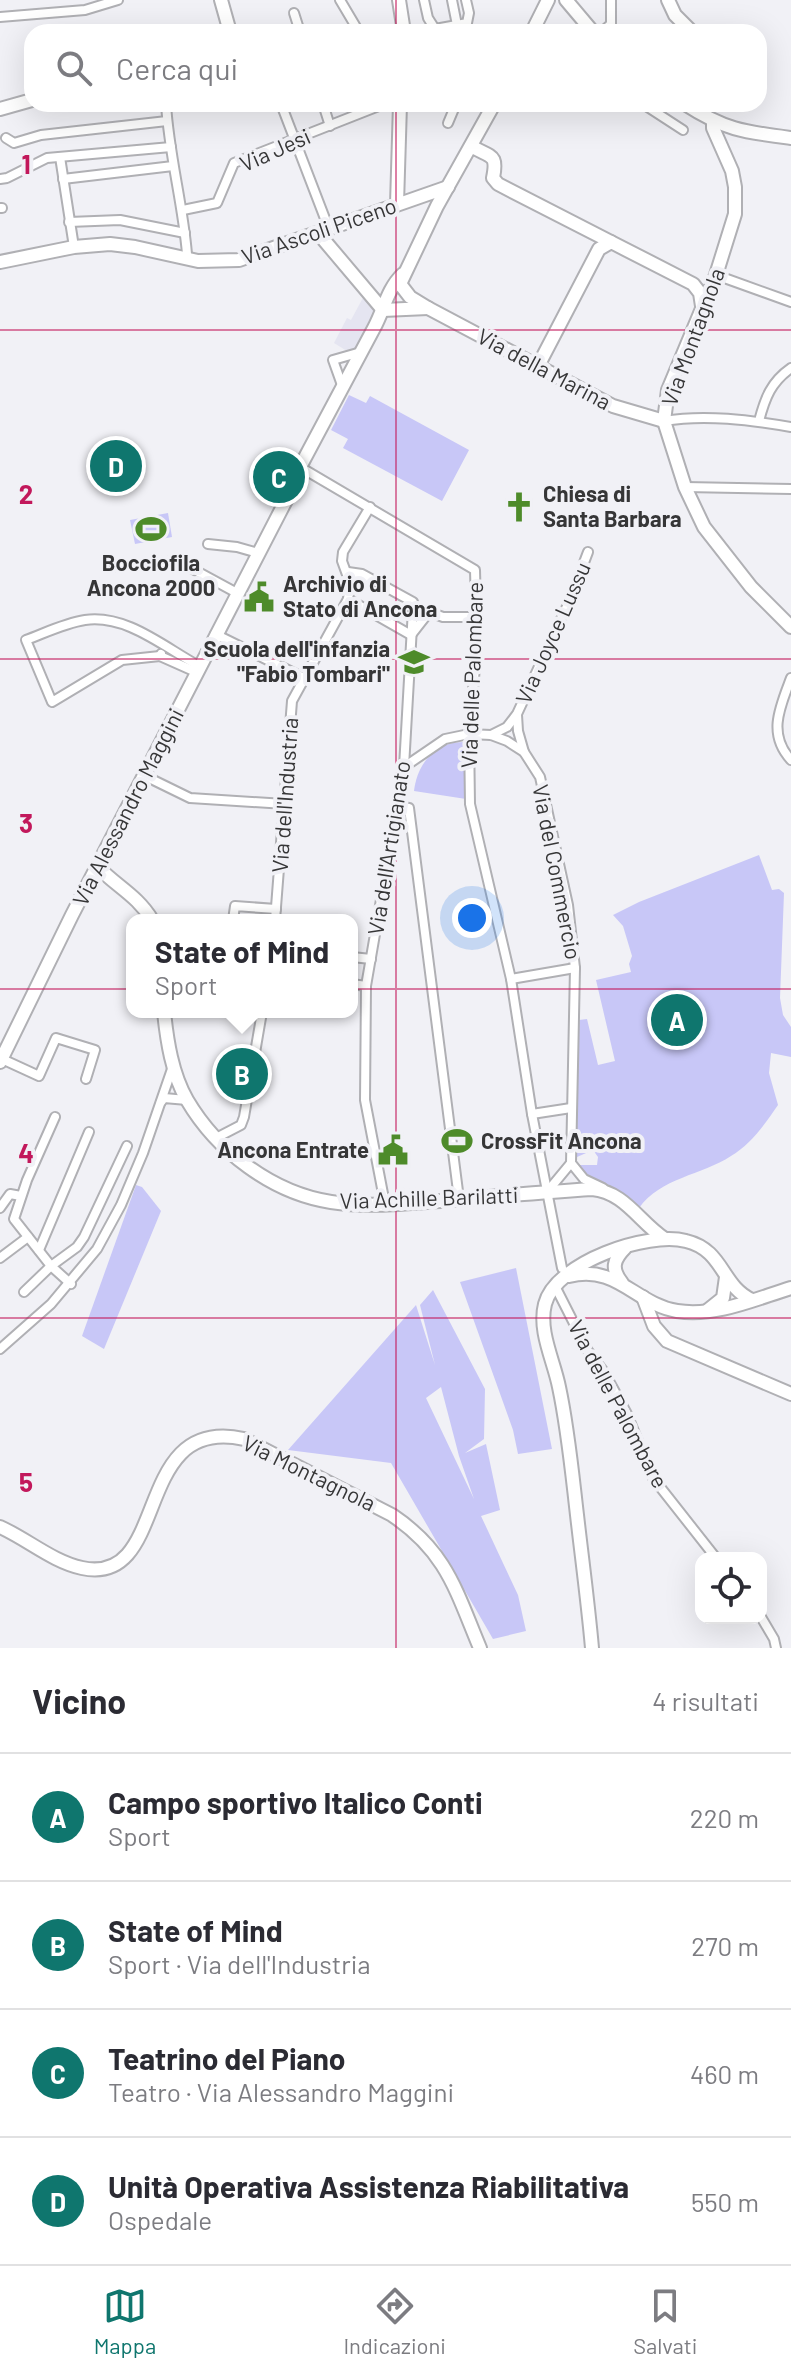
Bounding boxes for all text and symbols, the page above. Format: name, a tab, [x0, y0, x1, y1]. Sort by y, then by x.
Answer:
search box	[24, 24, 767, 112]
icon: search	[52, 46, 96, 90]
text: Cerca qui	[116, 50, 238, 86]
street label: Via Jesi	[235, 122, 314, 176]
text: 1	[21, 148, 31, 179]
street label: Via Ascoli Piceno	[238, 191, 400, 269]
street label: Via Montagnola	[655, 264, 729, 409]
street label: Via della Marina	[473, 322, 616, 414]
pin: D	[90, 436, 142, 496]
pin: C	[253, 447, 305, 507]
text: 2	[19, 478, 33, 509]
place label: Chiesa di Santa Barbara	[543, 480, 682, 531]
church icon: Chiesa di Santa Barbara	[502, 490, 536, 524]
sports icon: Bocciofila Ancona 2000	[134, 512, 168, 546]
place label: Bocciofila Ancona 2000	[87, 549, 215, 600]
street label: Via Joyce Lussu	[509, 558, 595, 708]
place label: Archivio di Stato di Ancona	[283, 570, 437, 621]
public building icon: Archivio di Stato di Ancona	[242, 580, 276, 614]
street label: Via delle Palombare	[455, 581, 487, 769]
place label: Scuola dell'infanzia "Fabio Tombari"	[204, 635, 390, 686]
school or university icon: Scuola dell'infanzia "Fabio Tombari"	[397, 645, 431, 679]
street label: Via Alessandro Maggini	[66, 704, 188, 909]
street label: Via dell'Industria	[266, 716, 302, 873]
street label: Via dell'Artigianato	[361, 759, 415, 937]
street label: Via del Commercio	[528, 782, 588, 961]
text: 3	[19, 807, 33, 838]
your location	[452, 898, 492, 938]
popup	[126, 914, 358, 1018]
text: State of Mind	[155, 933, 329, 969]
text: Sport	[155, 969, 218, 1000]
pin: A	[651, 990, 703, 1050]
pin: B	[216, 1044, 268, 1104]
sports icon: CrossFit Ancona	[440, 1124, 474, 1158]
place label: CrossFit Ancona	[481, 1127, 642, 1153]
public building icon: Ancona Entrate	[376, 1133, 410, 1167]
place label: Ancona Entrate	[217, 1136, 369, 1162]
text: 4	[18, 1137, 34, 1168]
street label: Via Achille Barilatti	[339, 1181, 519, 1213]
street label: Via delle Palombare	[564, 1315, 674, 1492]
street label: Via Montagnola	[239, 1429, 380, 1516]
text: 5	[19, 1466, 33, 1497]
map controls	[695, 1552, 767, 1624]
button: locate	[695, 1552, 767, 1624]
text: Vicino	[32, 1680, 126, 1721]
text: 4 risultati	[652, 1685, 759, 1716]
text: Campo sportivo Italico Conti	[108, 1784, 483, 1820]
text: A	[49, 1802, 67, 1833]
text: 220 m	[690, 1802, 759, 1833]
text: Sport	[108, 1820, 171, 1851]
text: State of Mind	[108, 1912, 283, 1948]
text: B	[50, 1930, 66, 1961]
text: 270 m	[691, 1930, 759, 1961]
text: Sport · Via dell'Industria	[108, 1948, 371, 1979]
text: Teatrino del Piano	[108, 2040, 345, 2076]
text: C	[50, 2058, 66, 2089]
text: 460 m	[690, 2058, 759, 2089]
text: Teatro · Via Alessandro Maggini	[108, 2076, 454, 2107]
text: Unità Operativa Assistenza Riabilitativa	[108, 2168, 629, 2204]
text: D	[50, 2186, 66, 2217]
text: 550 m	[691, 2186, 759, 2217]
text: Ospedale	[108, 2204, 212, 2235]
tab: Mappa	[94, 2284, 156, 2358]
tab: Indicazioni	[343, 2284, 446, 2358]
tab: Salvati	[633, 2284, 697, 2358]

